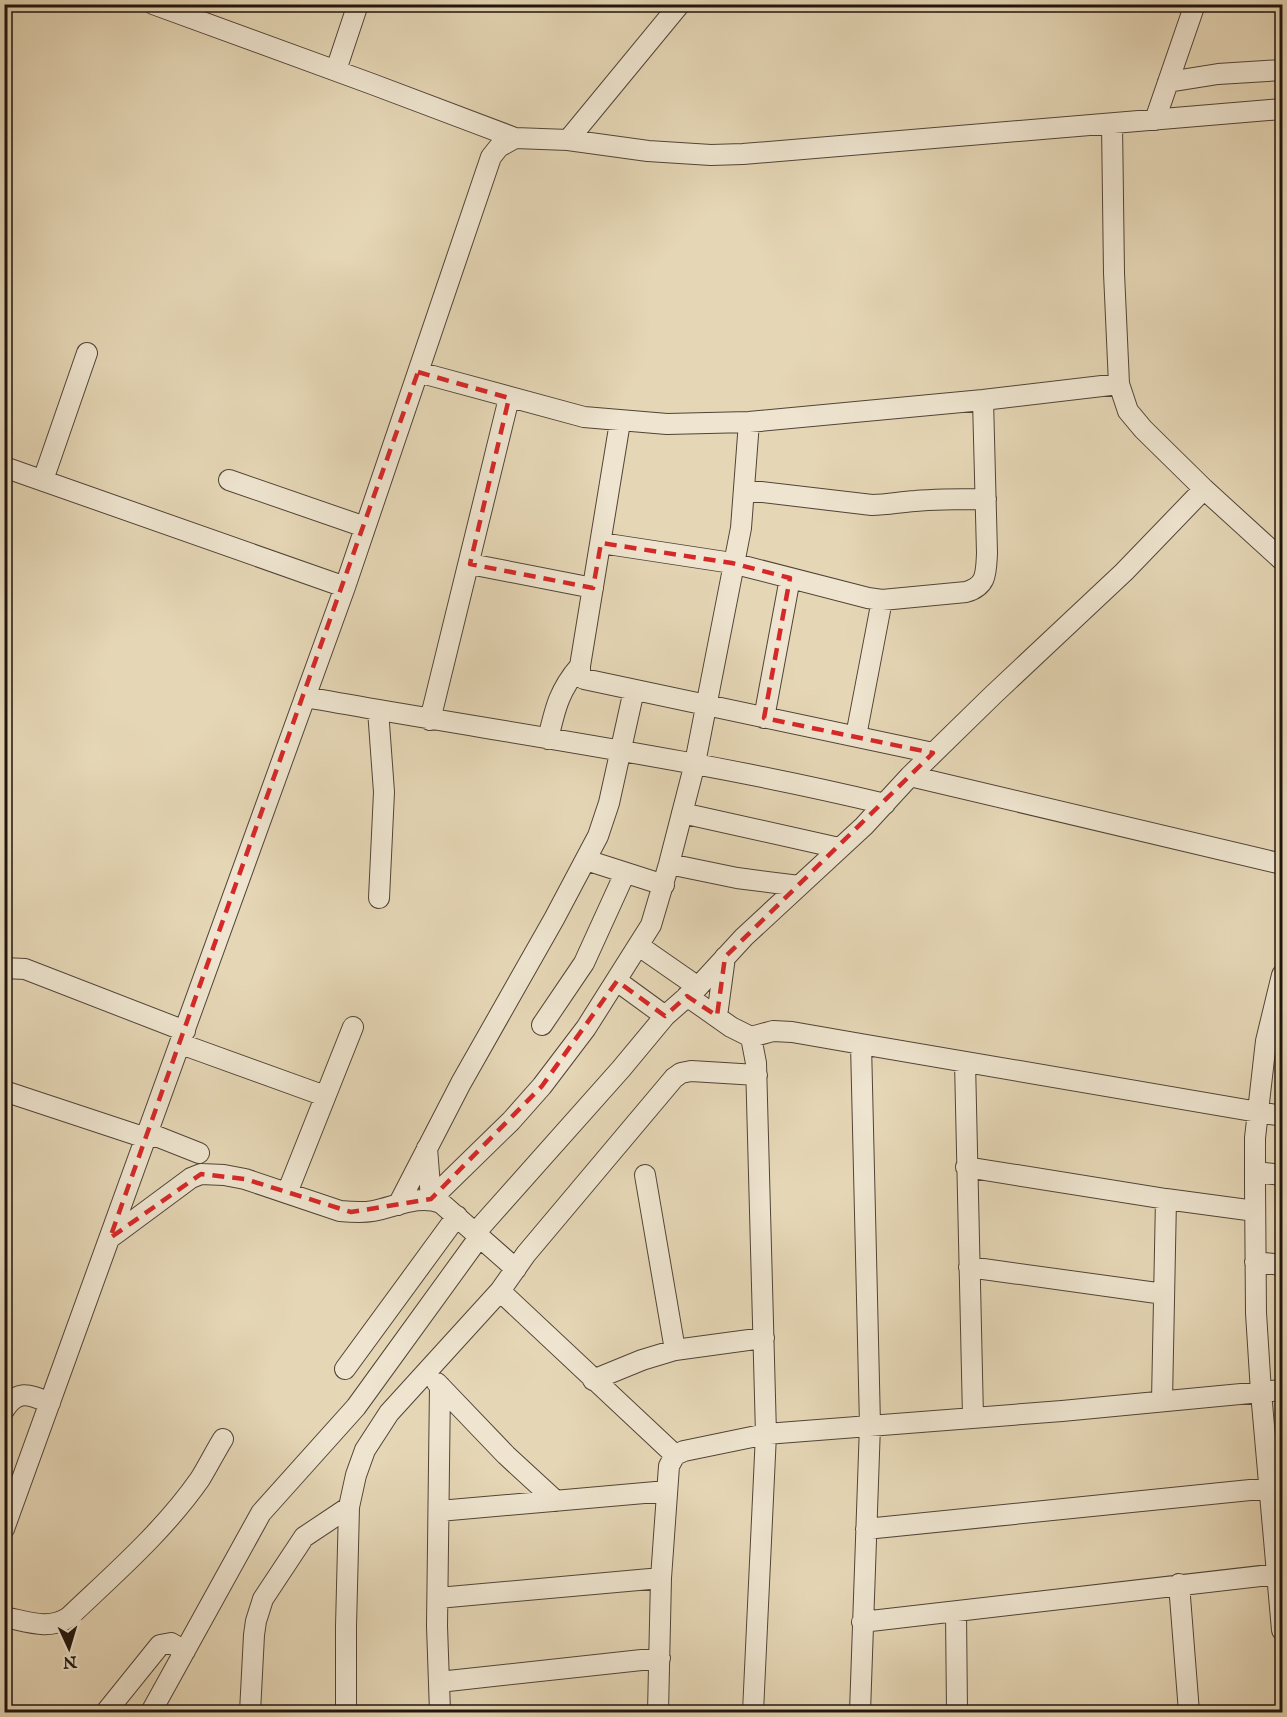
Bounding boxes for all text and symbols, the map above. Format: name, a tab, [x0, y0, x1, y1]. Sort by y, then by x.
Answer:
north arrow	[39, 1618, 99, 1678]
text: N	[62, 1650, 79, 1671]

